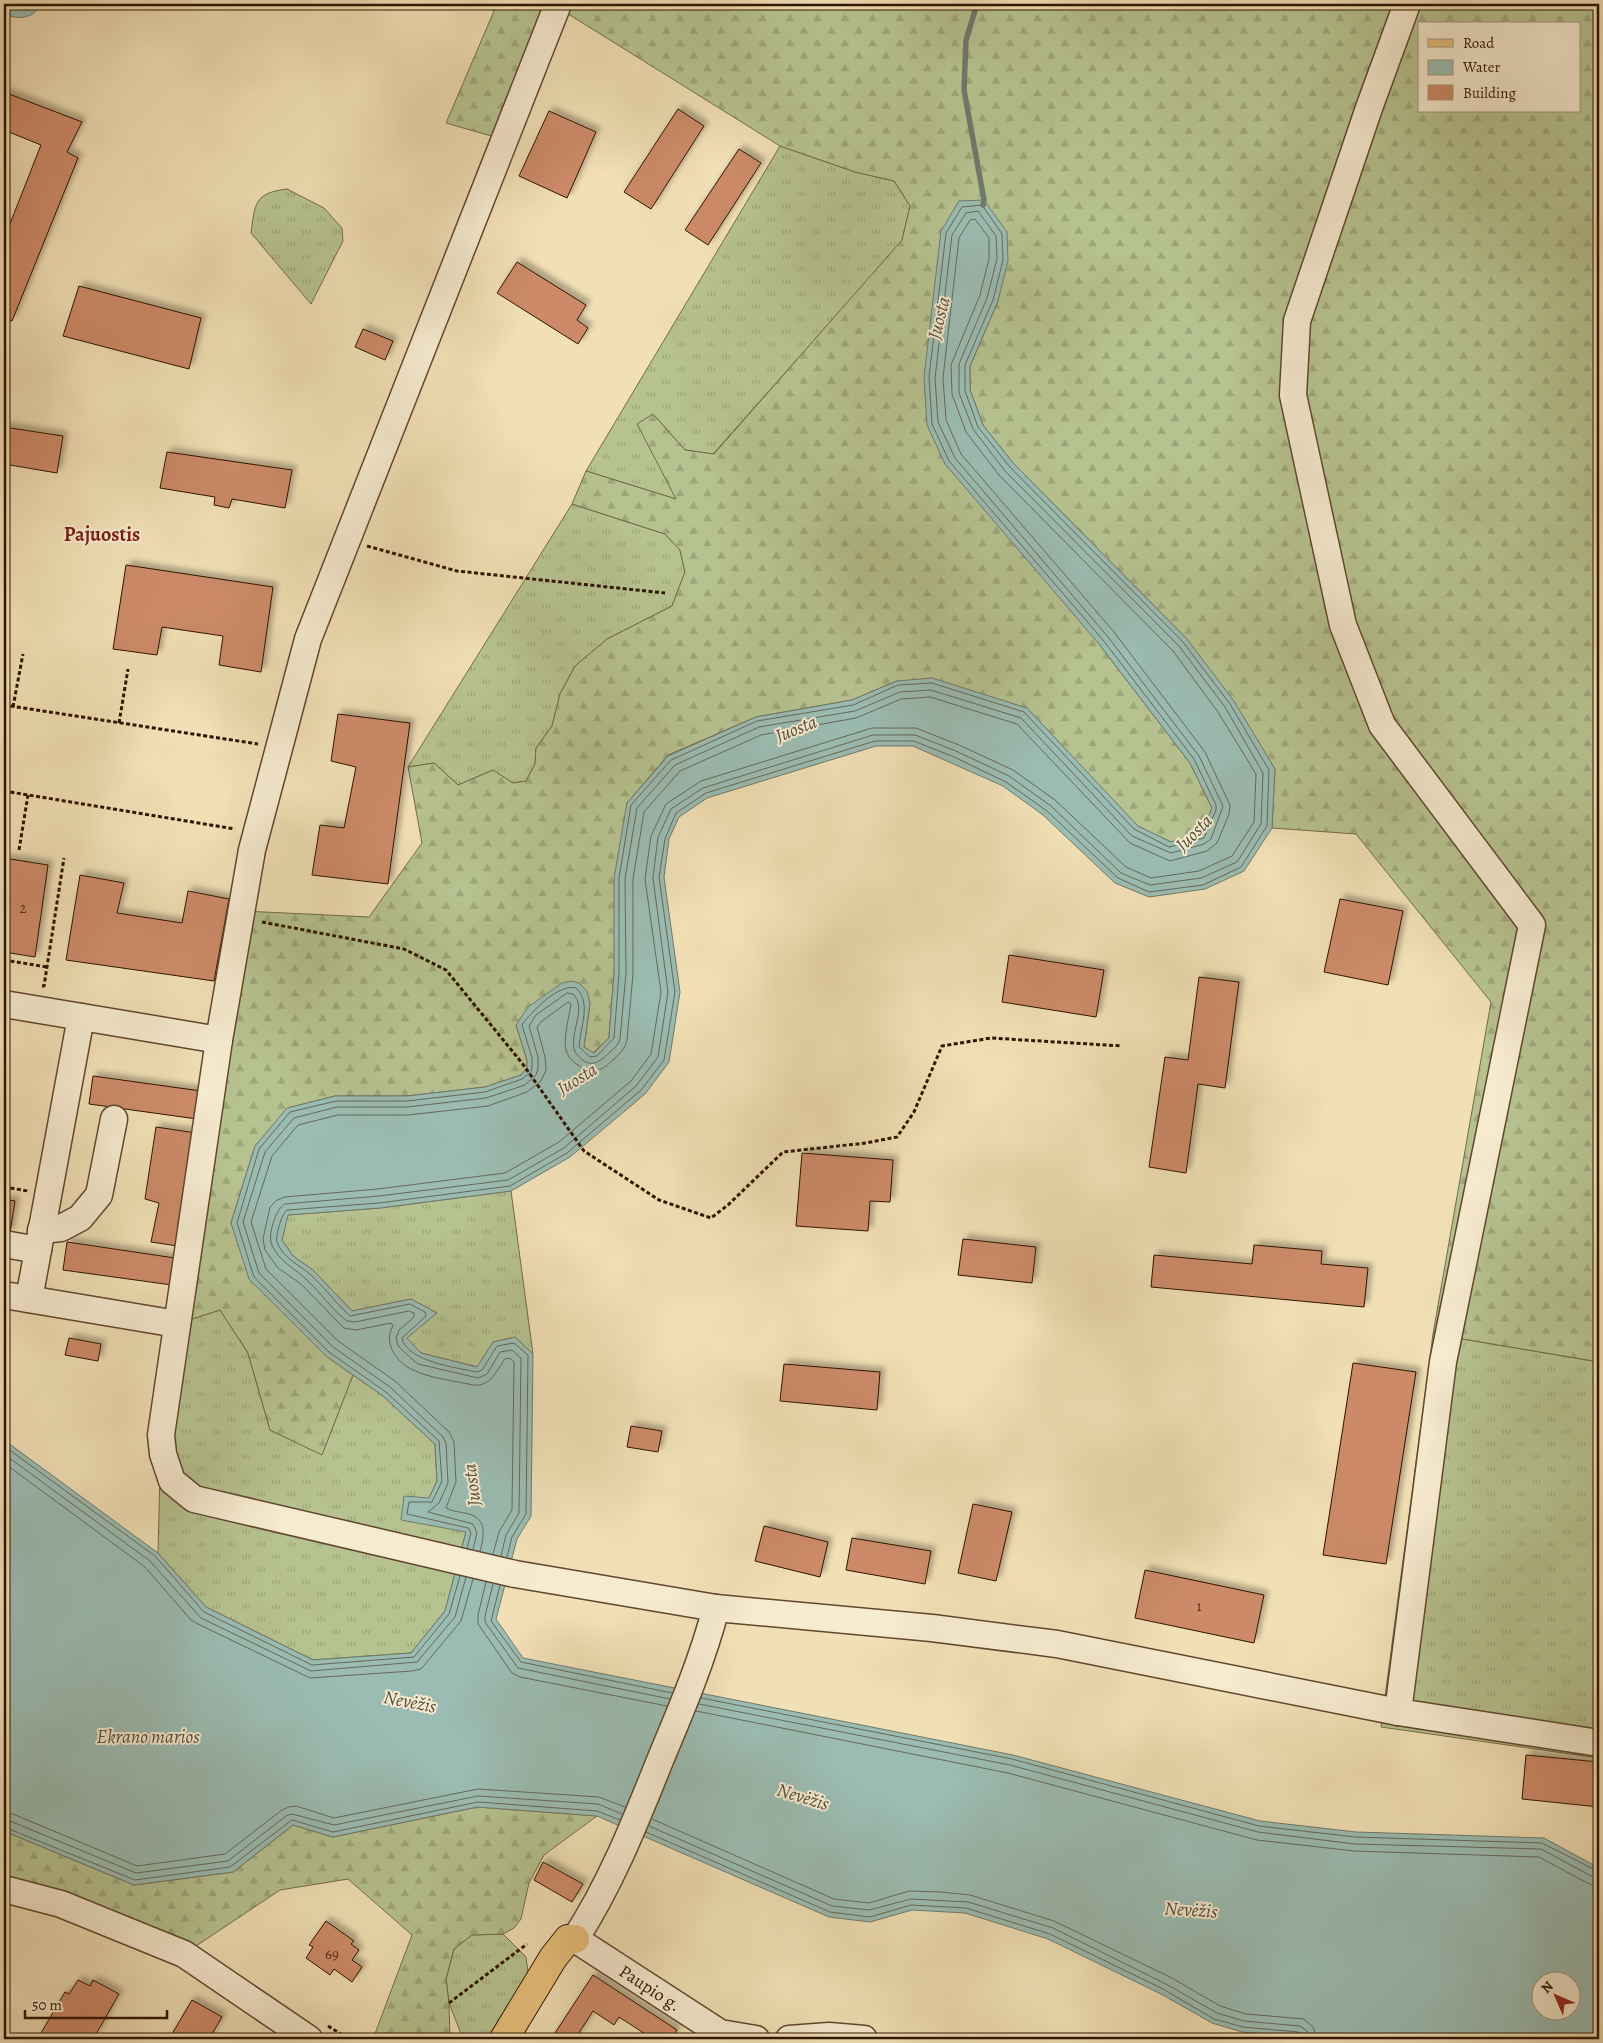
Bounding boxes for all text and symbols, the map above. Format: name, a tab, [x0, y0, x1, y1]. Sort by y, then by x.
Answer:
legend	[1418, 22, 1580, 112]
text: Road	[1463, 33, 1495, 53]
text: Water	[1462, 57, 1500, 77]
text: Building	[1463, 83, 1516, 103]
water label: Juosta	[921, 294, 957, 343]
district label: Pajuostis	[64, 521, 140, 548]
water label: Juosta	[770, 709, 821, 749]
water label: Juosta	[1169, 809, 1218, 858]
house number: 2	[19, 898, 27, 918]
water label: Juosta	[551, 1057, 602, 1102]
water label: Juosta	[456, 1462, 488, 1509]
house number: 1	[1196, 1596, 1202, 1616]
water label: Nevėžis	[381, 1684, 439, 1720]
water label: Ekrano marios	[96, 1724, 200, 1750]
water label: Nevėžis	[774, 1777, 833, 1817]
water label: Nevėžis	[1164, 1895, 1219, 1925]
house number: 69	[325, 1944, 339, 1964]
street label: Paupio g.	[614, 1959, 686, 2017]
north arrow	[1530, 1970, 1580, 2020]
text: N	[1537, 1977, 1557, 1997]
scale bar	[25, 1988, 168, 2020]
text: 50 m	[32, 1995, 62, 2015]

